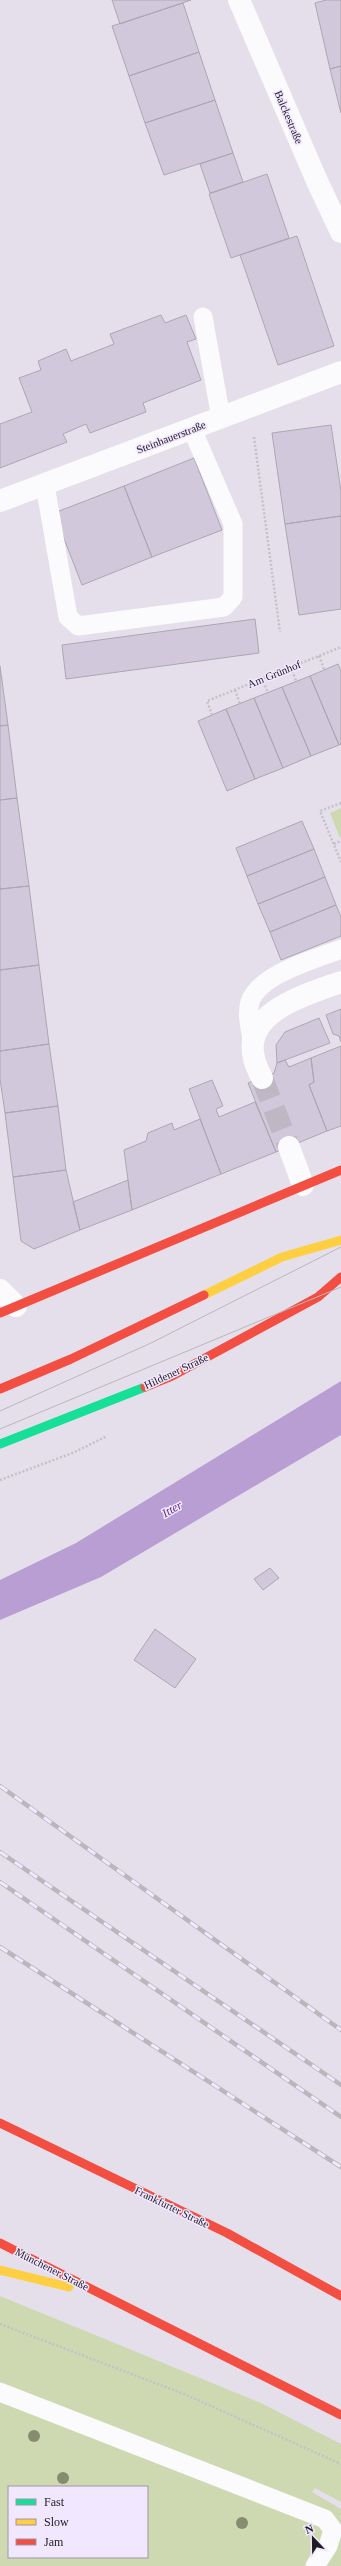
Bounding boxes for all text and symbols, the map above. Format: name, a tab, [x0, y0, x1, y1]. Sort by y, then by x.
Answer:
street label: Balckestraße	[272, 89, 306, 146]
street label: Steinhauerstraße	[135, 418, 207, 456]
street label: Am Grünhof	[246, 658, 303, 690]
street label: Hildener Straße	[142, 1351, 210, 1391]
water label: Itter	[159, 1498, 185, 1521]
street label: Frankfurter Straße	[133, 2184, 211, 2230]
street label: Münchener Straße	[13, 2245, 91, 2293]
legend	[8, 2486, 148, 2558]
text: Fast	[44, 2495, 65, 2509]
text: Slow	[44, 2515, 69, 2529]
north arrow	[293, 2518, 333, 2558]
text: N	[303, 2522, 315, 2536]
text: Jam	[44, 2535, 64, 2549]

